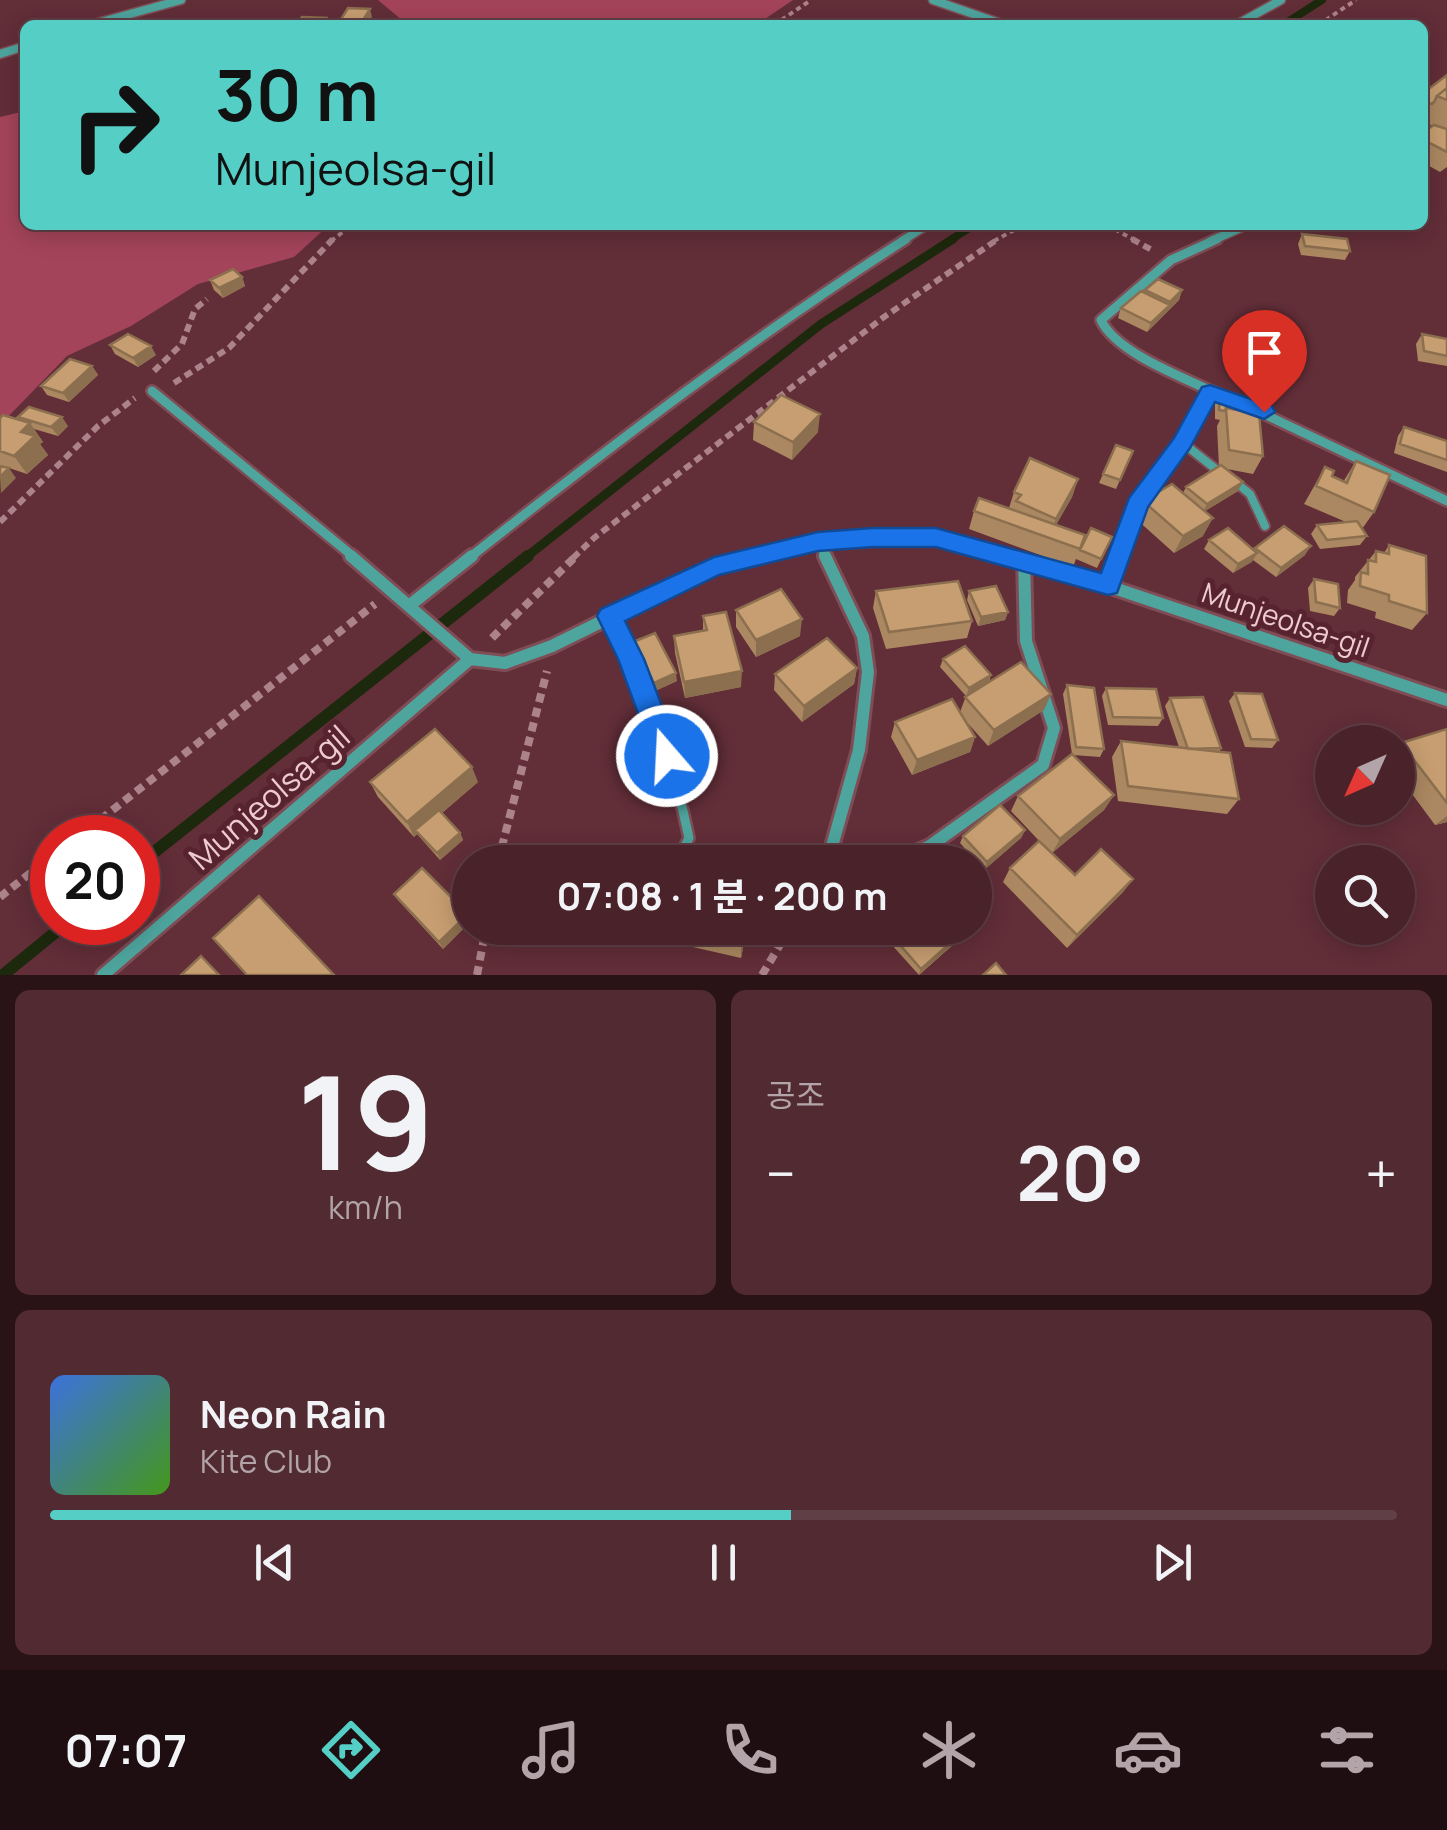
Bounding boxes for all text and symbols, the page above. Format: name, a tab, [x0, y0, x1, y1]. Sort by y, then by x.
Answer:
text: 30 m	[215, 46, 379, 142]
icon: right	[50, 60, 180, 190]
text: Munjeolsa-gil	[215, 137, 496, 199]
pin	[1222, 310, 1307, 413]
icon: arrive	[1237, 325, 1292, 380]
street label: Munjeolsa-gil	[1197, 573, 1375, 665]
position arrow	[615, 704, 719, 808]
street label: Munjeolsa-gil	[179, 715, 359, 879]
north arrow	[1315, 725, 1415, 825]
map controls	[1315, 725, 1415, 945]
speed limit sign: 20	[30, 815, 160, 945]
button: search	[1315, 845, 1415, 945]
text: 07:08 · 1 분 · 200 m	[557, 869, 887, 921]
text: 19	[297, 1031, 434, 1209]
text: 공조	[766, 1073, 825, 1117]
text: 20°	[1017, 1121, 1144, 1224]
text: −	[766, 1135, 796, 1211]
text: +	[1365, 1135, 1397, 1211]
text: km/h	[328, 1185, 403, 1229]
text: Neon Rain	[200, 1387, 386, 1439]
text: Kite Club	[200, 1439, 332, 1483]
icon: previous	[247, 1535, 302, 1590]
icon: pause	[696, 1535, 751, 1590]
icon: next	[1145, 1535, 1200, 1590]
icon: directions	[316, 1715, 386, 1785]
icon: music	[516, 1715, 586, 1785]
icon: phone	[715, 1715, 785, 1785]
icon: climate	[914, 1715, 984, 1785]
icon: car	[1113, 1715, 1183, 1785]
icon: filters	[1312, 1715, 1382, 1785]
text: 07:07	[65, 1719, 187, 1781]

